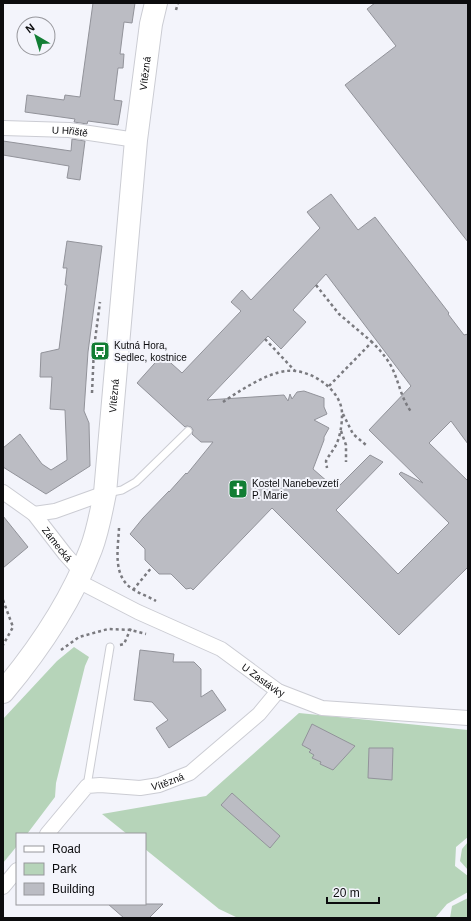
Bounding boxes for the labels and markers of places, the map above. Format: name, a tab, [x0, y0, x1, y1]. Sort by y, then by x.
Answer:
bus stop icon: Kutná Hora, Sedlec, kostnice	[89, 340, 111, 362]
place label: Kutná Hora, Sedlec, kostnice	[114, 340, 187, 363]
church icon: Kostel Nanebevzetí P. Marie	[227, 478, 249, 500]
place label: Kostel Nanebevzetí P. Marie	[252, 478, 339, 501]

